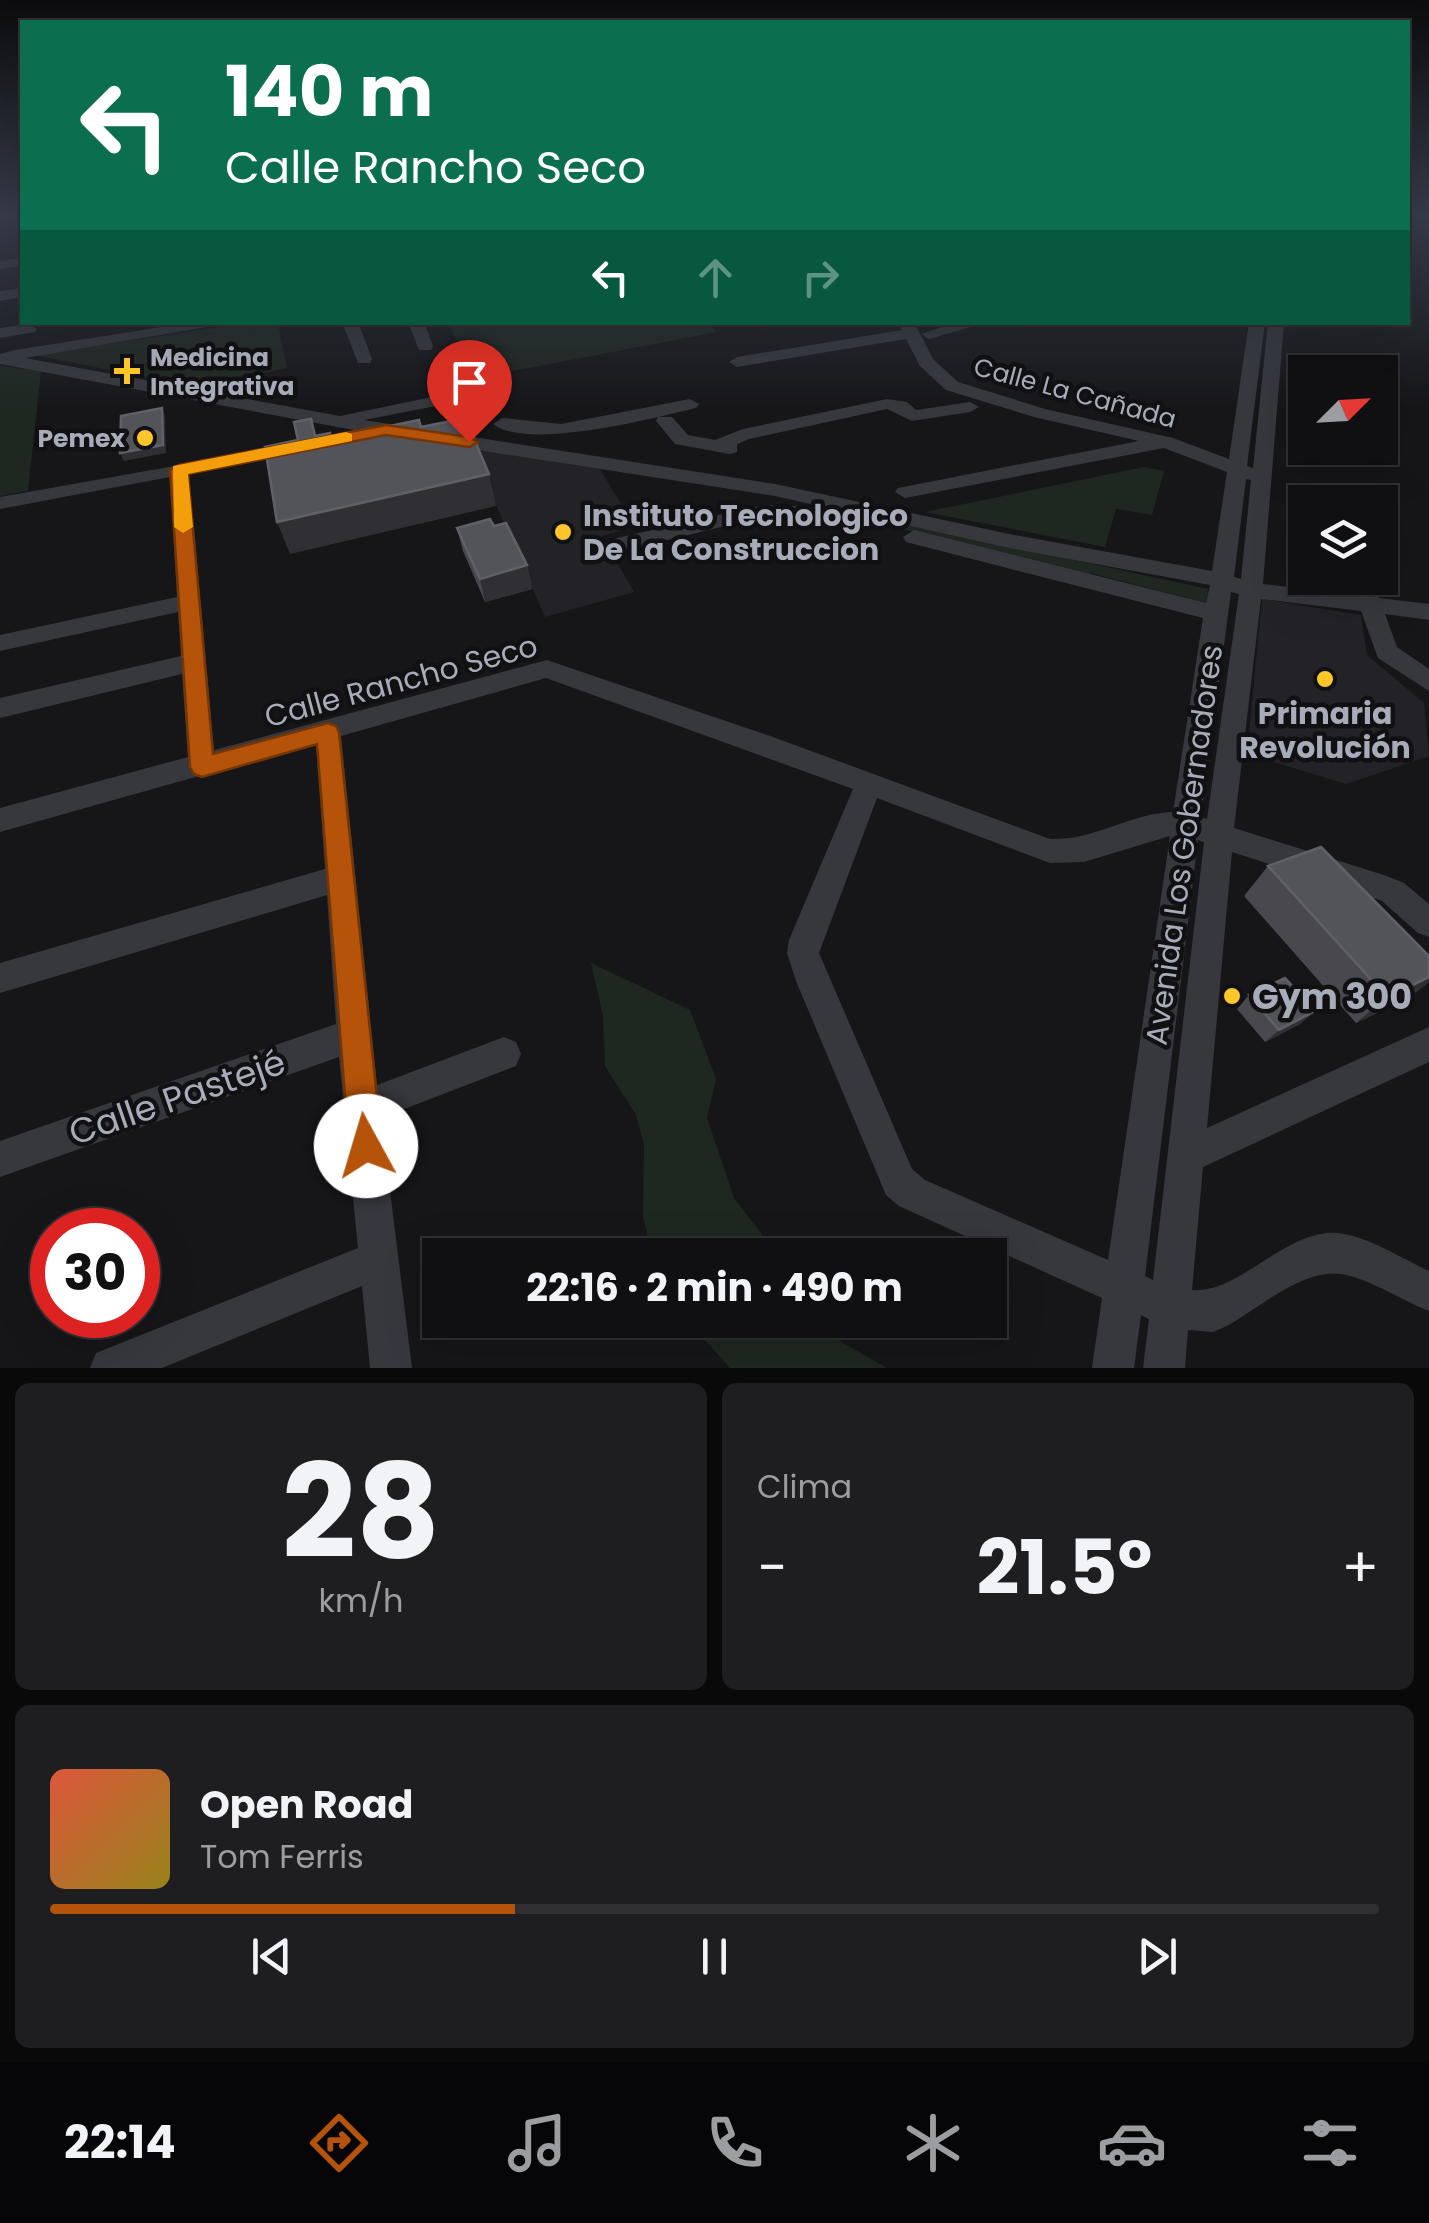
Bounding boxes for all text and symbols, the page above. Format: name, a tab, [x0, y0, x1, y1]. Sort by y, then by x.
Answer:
text: 140 m	[225, 42, 433, 141]
icon: left	[60, 60, 190, 190]
text: Calle Rancho Seco	[225, 136, 646, 199]
icon: left	[583, 250, 638, 305]
icon: ahead	[688, 250, 743, 305]
icon: right	[793, 250, 848, 305]
place label: Medicina Integrativa	[150, 340, 295, 404]
pin	[427, 340, 512, 443]
street label: Calle La Cañada	[970, 349, 1180, 437]
icon: arrive	[442, 355, 497, 410]
north arrow	[1288, 355, 1398, 465]
map controls	[1288, 355, 1398, 595]
marker: Medicina Integrativa	[114, 358, 140, 384]
place label: Pemex	[37, 421, 125, 456]
marker: Pemex	[134, 427, 156, 449]
button: layers	[1288, 485, 1398, 595]
place label: Instituto Tecnologico De La Construccion	[583, 494, 908, 571]
marker: Instituto Tecnologico De La Construccion	[552, 521, 574, 543]
street label: Calle Rancho Seco	[260, 624, 542, 738]
street label: Avenida Los Gobernadores	[1135, 642, 1233, 1048]
marker: Primaria Revolución	[1314, 668, 1336, 690]
place label: Primaria Revolución	[1239, 692, 1411, 769]
place label: Gym 300	[1252, 972, 1412, 1021]
marker: Gym 300	[1221, 985, 1243, 1007]
street label: Calle Pastejé	[62, 1037, 292, 1157]
position arrow	[314, 1094, 418, 1198]
speed limit sign: 30	[30, 1208, 160, 1338]
text: 22:16 · 2 min · 490 m	[526, 1261, 903, 1314]
text: 28	[282, 1420, 440, 1603]
text: Clima	[757, 1464, 852, 1509]
text: 21.5°	[977, 1515, 1152, 1620]
text: −	[757, 1529, 787, 1606]
text: +	[1341, 1529, 1379, 1606]
text: km/h	[318, 1578, 404, 1623]
text: Open Road	[200, 1778, 413, 1831]
text: Tom Ferris	[200, 1834, 364, 1879]
icon: previous	[244, 1929, 299, 1984]
icon: pause	[687, 1929, 742, 1984]
icon: next	[1130, 1929, 1185, 1984]
icon: directions	[304, 2108, 374, 2178]
icon: music	[502, 2108, 572, 2178]
icon: phone	[700, 2108, 770, 2178]
icon: climate	[898, 2108, 968, 2178]
icon: car	[1097, 2108, 1167, 2178]
icon: filters	[1295, 2108, 1365, 2178]
text: 22:14	[64, 2111, 176, 2174]

